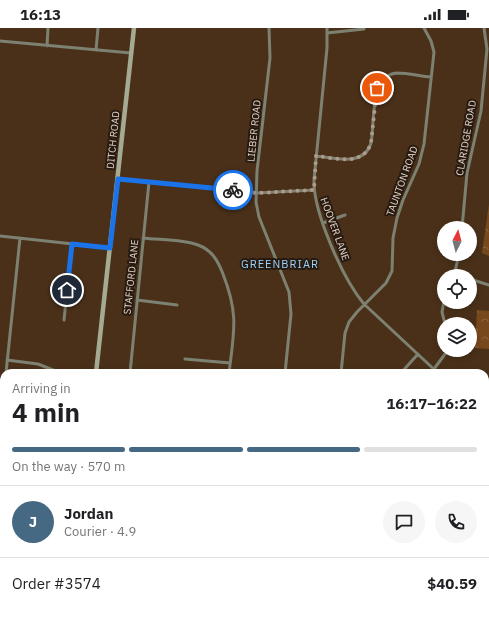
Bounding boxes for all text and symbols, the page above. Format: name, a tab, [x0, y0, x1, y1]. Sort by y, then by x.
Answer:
text: 16:13	[20, 5, 61, 24]
pin	[360, 71, 394, 105]
icon: bag	[366, 77, 388, 99]
street label: LIEBER ROAD	[244, 99, 264, 163]
street label: CLARIDGE ROAD	[453, 99, 479, 177]
street label: DITCH ROAD	[103, 110, 123, 170]
street label: TAUNTON ROAD	[383, 144, 421, 218]
courier	[213, 170, 253, 210]
icon: bike	[222, 179, 244, 201]
street label: HOOVER LANE	[318, 196, 353, 263]
north arrow	[437, 221, 477, 261]
map controls	[437, 221, 477, 357]
street label: STAFFORD LANE	[121, 239, 141, 315]
district label: GREENBRIAR	[241, 257, 319, 271]
button: locate	[437, 269, 477, 309]
pin	[50, 273, 84, 307]
icon: home	[56, 279, 78, 301]
button: layers	[437, 317, 477, 357]
text: Arriving in	[12, 380, 71, 397]
text: 16:17–16:22	[386, 394, 477, 413]
text: 4 min	[12, 395, 80, 429]
text: On the way · 570 m	[12, 458, 125, 475]
button: chat	[383, 501, 425, 543]
button: phone	[435, 501, 477, 543]
text: Jordan	[64, 504, 113, 523]
text: J	[29, 512, 37, 531]
text: Courier · 4.9	[64, 523, 136, 540]
text: Order #3574	[12, 574, 101, 593]
text: $40.59	[427, 574, 477, 593]

